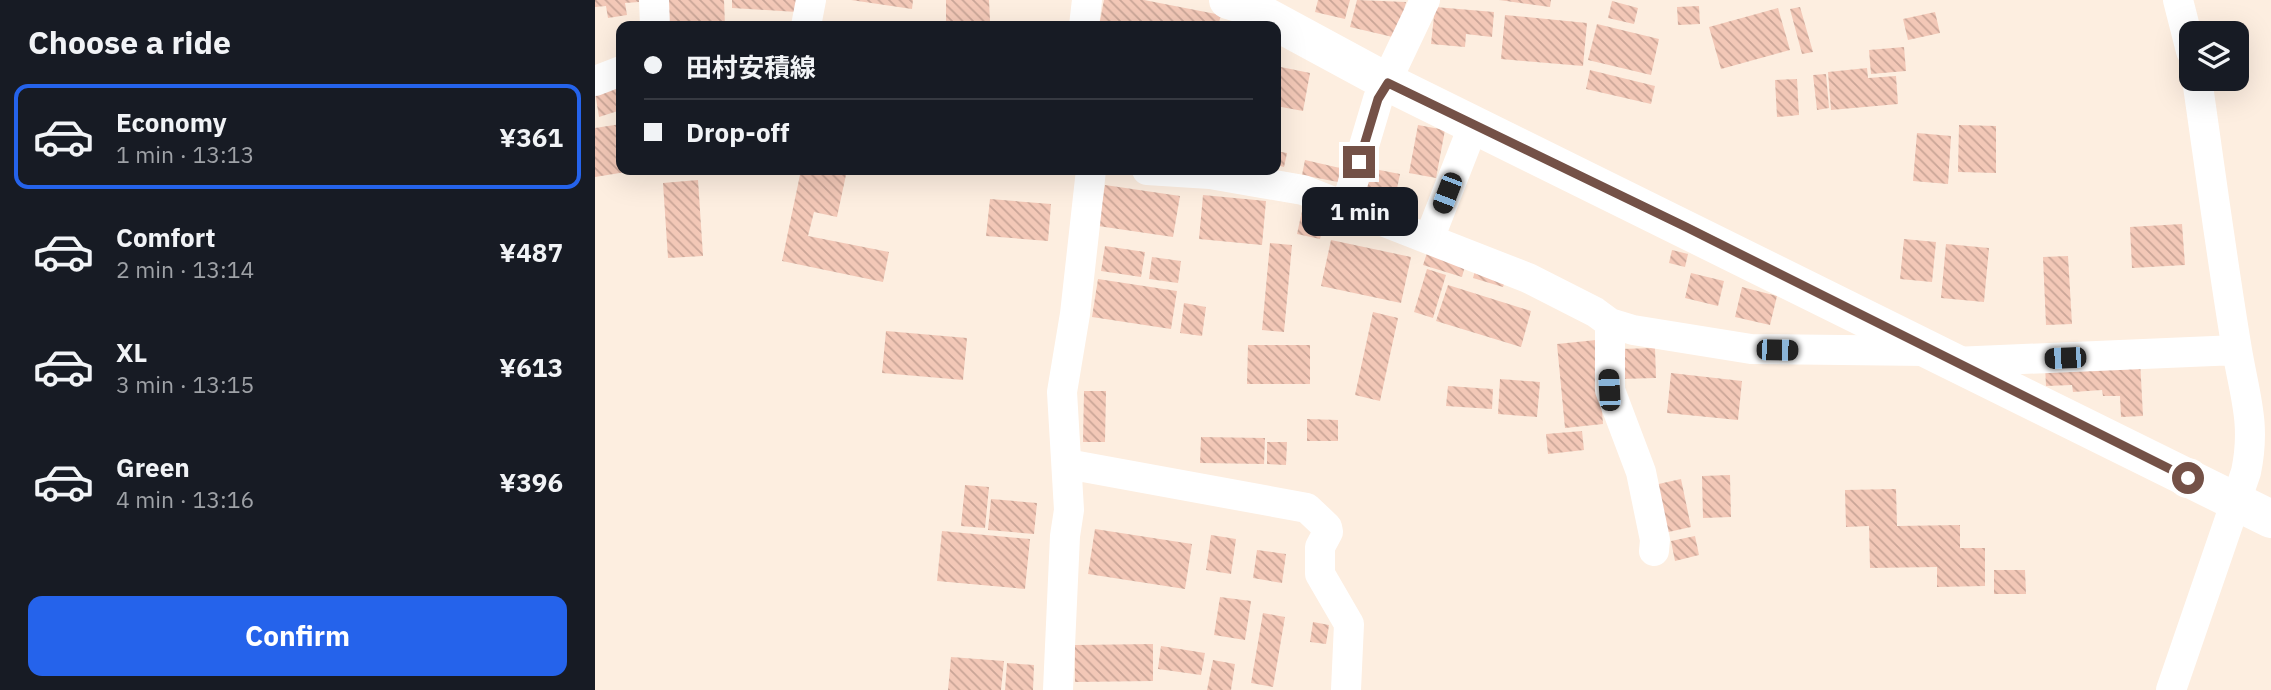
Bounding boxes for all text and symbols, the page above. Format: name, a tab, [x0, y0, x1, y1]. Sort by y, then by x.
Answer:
text: Choose a ride	[28, 21, 231, 63]
map controls	[2179, 21, 2249, 91]
button: layers	[2179, 21, 2249, 91]
text: 田村安積線	[686, 50, 816, 84]
icon: car	[32, 105, 95, 168]
text: Economy	[116, 105, 227, 139]
text: Drop-off	[686, 115, 789, 149]
text: ¥361	[499, 120, 563, 154]
text: 1 min · 13:13	[116, 139, 254, 169]
route end	[1343, 146, 1375, 178]
car	[1430, 170, 1465, 216]
callout: 1 min	[1301, 186, 1417, 235]
text: 1 min	[1330, 196, 1390, 226]
icon: car	[32, 220, 95, 283]
text: Comfort	[116, 220, 215, 254]
text: ¥487	[499, 235, 563, 269]
text: 2 min · 13:14	[116, 254, 254, 284]
icon: car	[32, 335, 95, 398]
text: XL	[116, 335, 147, 369]
car	[1756, 339, 1799, 361]
car	[2044, 347, 2087, 369]
text: ¥613	[499, 350, 563, 384]
car	[1598, 368, 1621, 412]
text: 3 min · 13:15	[116, 369, 254, 399]
icon: car	[32, 450, 95, 513]
text: Green	[116, 450, 190, 484]
route start	[2172, 462, 2204, 494]
text: ¥396	[499, 465, 563, 499]
text: 4 min · 13:16	[116, 484, 254, 514]
button: Confirm	[28, 596, 567, 676]

